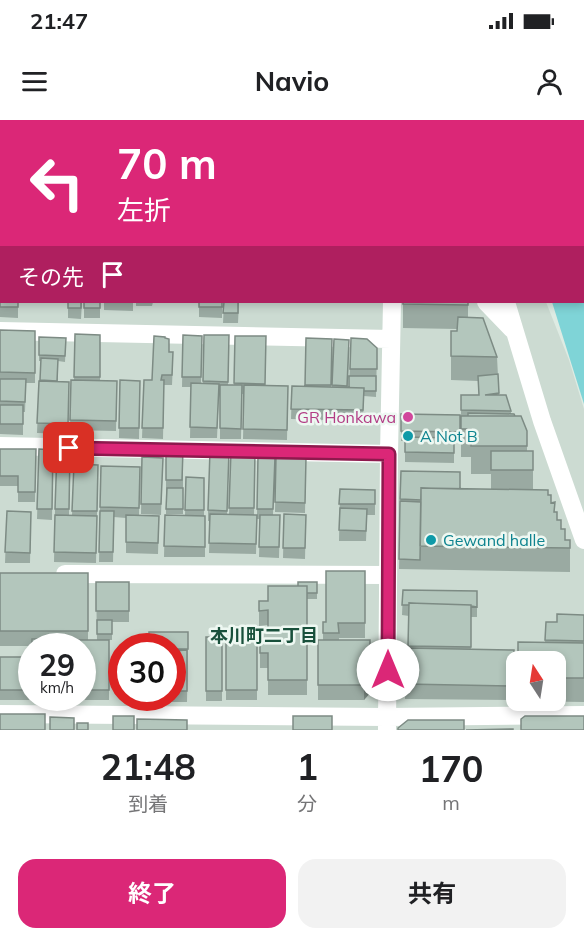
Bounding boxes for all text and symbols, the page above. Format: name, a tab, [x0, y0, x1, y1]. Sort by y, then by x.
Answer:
text: 21:47	[30, 7, 88, 35]
text: Navio	[255, 64, 329, 98]
icon: menu	[18, 65, 51, 98]
icon: person	[533, 65, 566, 98]
text: 70 m	[117, 137, 217, 190]
icon: left	[18, 144, 96, 222]
text: 左折	[117, 193, 171, 227]
icon: arrive	[96, 258, 129, 291]
text: その先	[18, 263, 84, 291]
place label: GR Honkawa	[297, 407, 396, 427]
marker: GR Honkawa	[401, 410, 415, 424]
pin	[43, 422, 94, 473]
place label: A Not B	[420, 426, 478, 446]
marker: A Not B	[401, 429, 415, 443]
icon: arrive	[52, 431, 85, 464]
place label: Gewand halle	[443, 530, 545, 550]
marker: Gewand halle	[424, 533, 438, 547]
district label: 本川町二丁目	[210, 624, 318, 647]
speed limit sign: 30	[108, 633, 186, 711]
position arrow	[356, 638, 420, 702]
text: 29	[39, 646, 75, 684]
north arrow	[506, 651, 566, 711]
map controls	[506, 651, 566, 711]
text: km/h	[40, 678, 74, 697]
text: 21:48	[101, 744, 196, 789]
text: 1	[296, 744, 318, 789]
text: 170	[419, 746, 483, 791]
text: m	[442, 790, 460, 815]
text: 到着	[128, 791, 168, 816]
text: 分	[297, 791, 317, 816]
button: 終了	[18, 859, 286, 928]
button: 共有	[298, 859, 566, 928]

